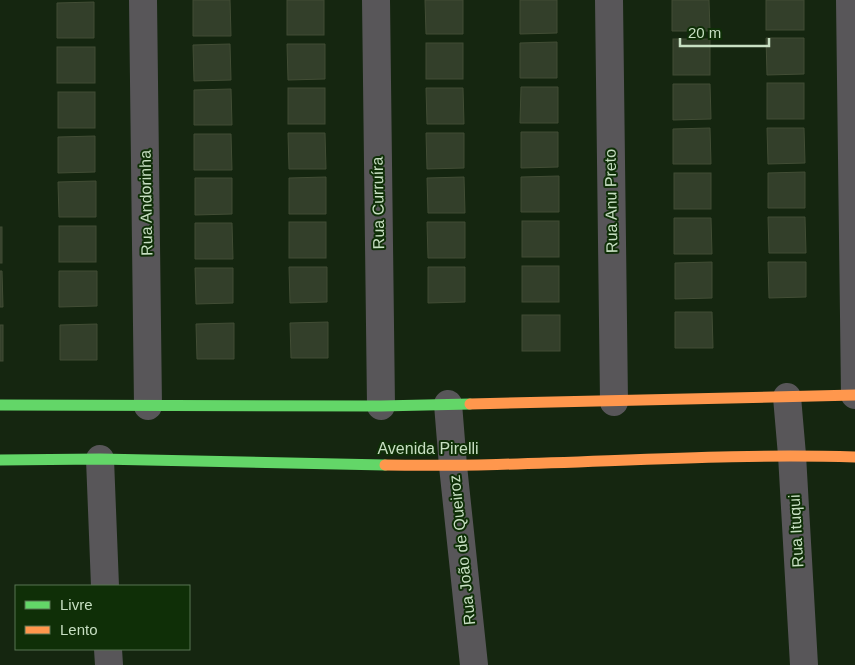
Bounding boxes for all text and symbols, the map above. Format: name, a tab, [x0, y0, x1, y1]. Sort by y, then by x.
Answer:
scale bar	[680, 15, 769, 47]
text: 20 m	[688, 24, 721, 41]
street label: Rua Anu Preto	[602, 149, 620, 253]
street label: Rua Andorinha	[137, 150, 155, 256]
street label: Rua Curruíra	[369, 157, 387, 249]
street label: Avenida Pirelli	[377, 440, 479, 457]
street label: Rua João de Queiroz	[446, 474, 478, 626]
street label: Rua Ituqui	[786, 494, 806, 568]
legend	[15, 585, 190, 650]
text: Livre	[60, 596, 93, 613]
text: Lento	[60, 621, 98, 638]

